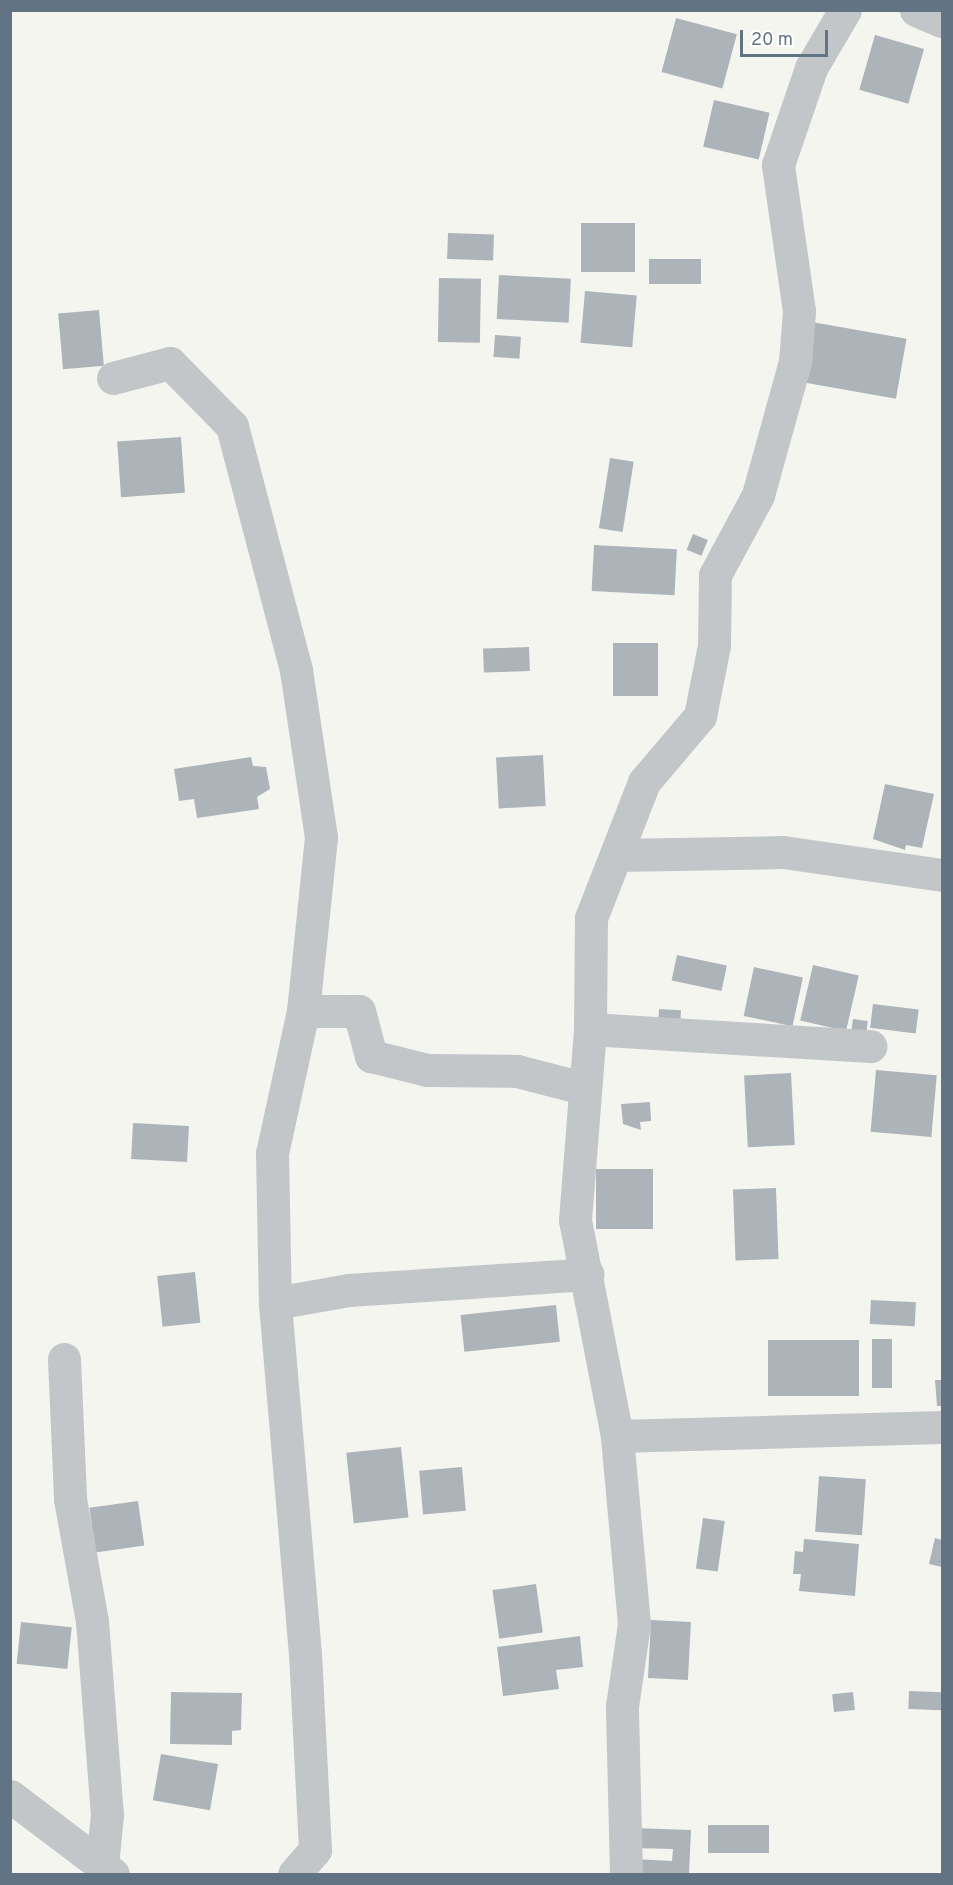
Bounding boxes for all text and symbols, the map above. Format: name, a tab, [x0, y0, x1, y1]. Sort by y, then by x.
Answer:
scale bar	[743, 18, 832, 56]
text: 20 m	[751, 29, 793, 52]

